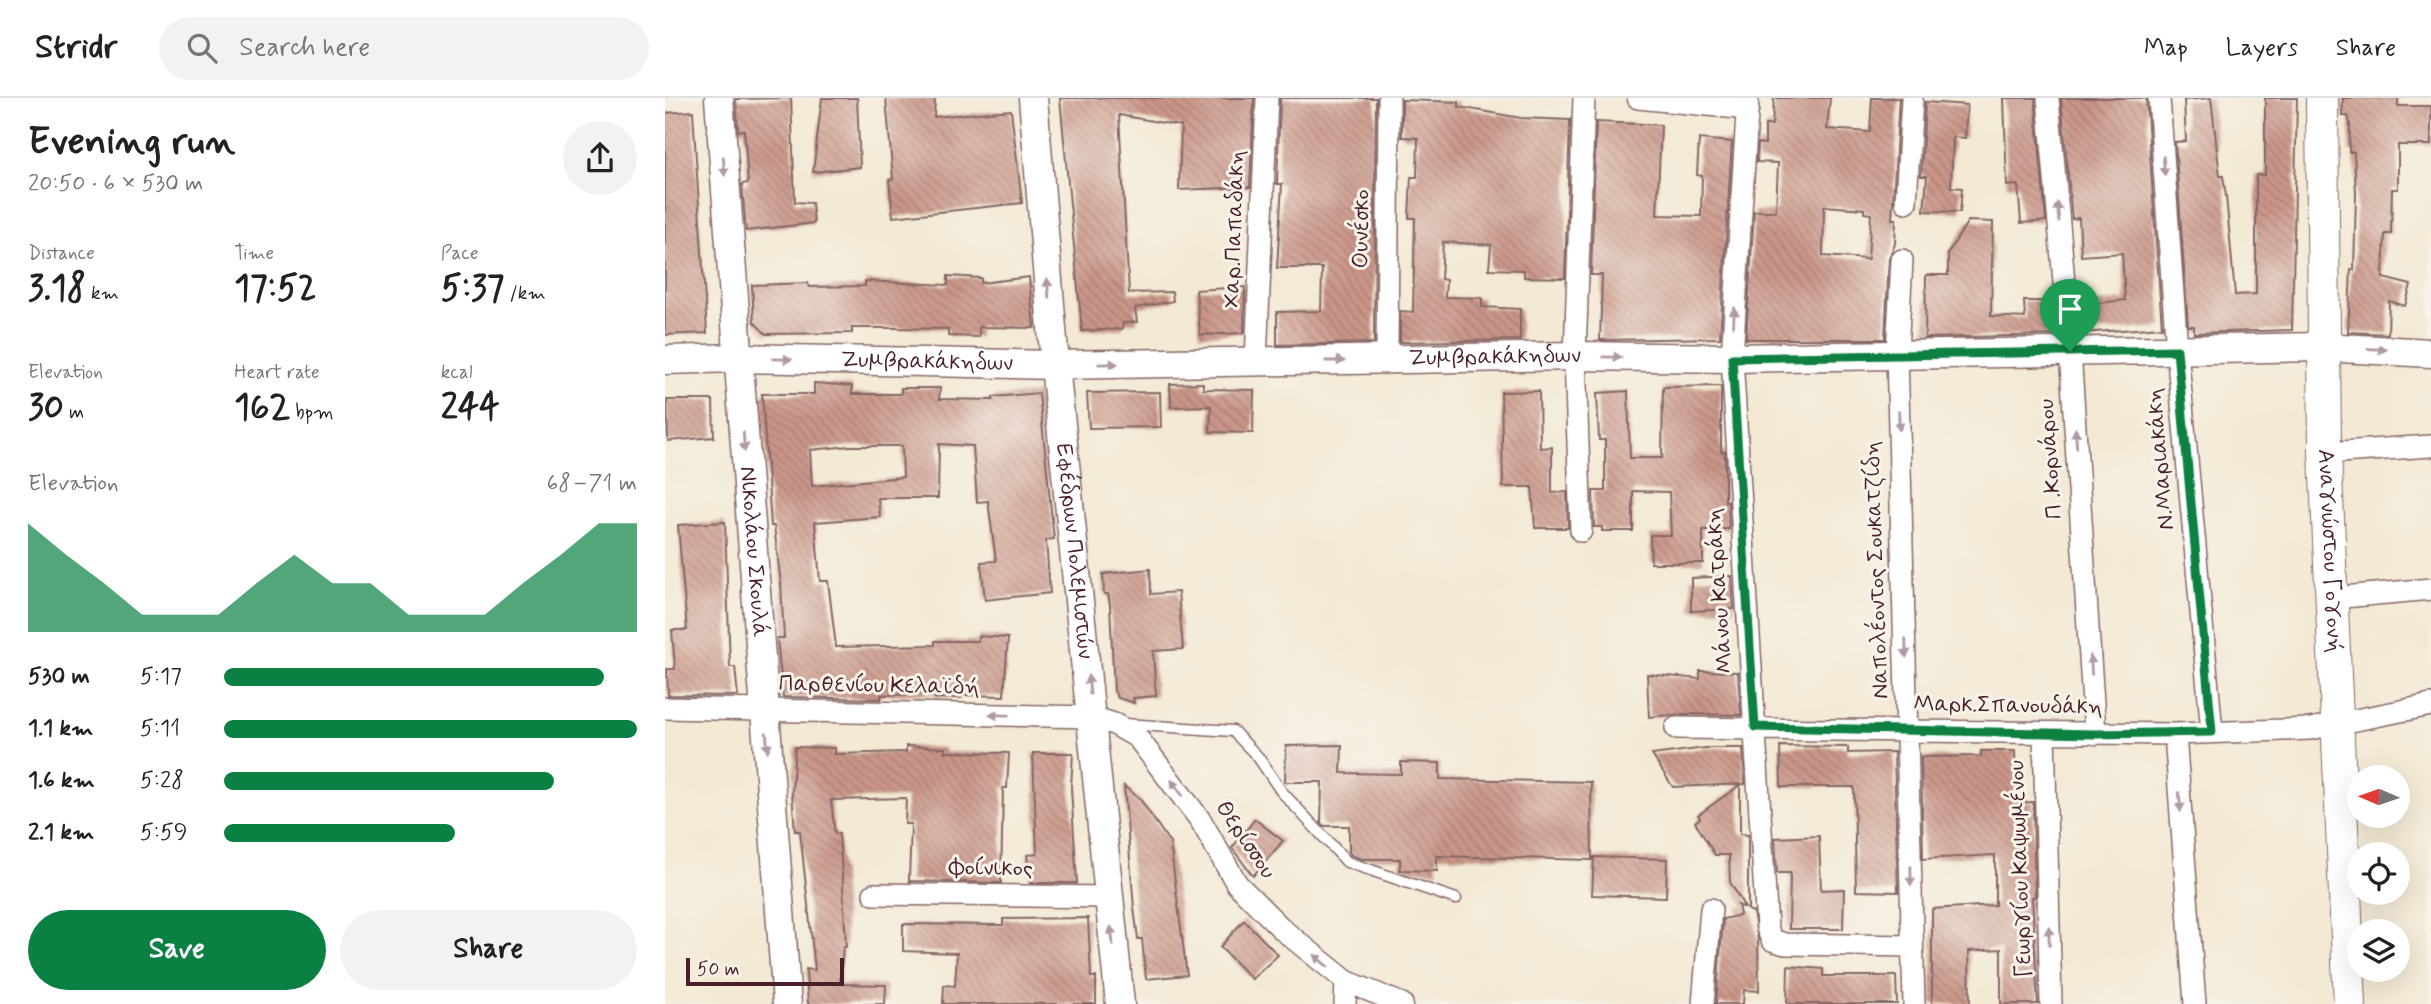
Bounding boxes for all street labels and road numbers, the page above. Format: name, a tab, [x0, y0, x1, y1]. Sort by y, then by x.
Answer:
street label: Χαρ.Παπαδάκη	[1217, 149, 1253, 309]
street label: Ουνέσκο	[1344, 189, 1378, 269]
street label: Ζυμβρακάκηδων	[1408, 341, 1581, 374]
street label: Ζυμβρακάκηδων	[841, 345, 1013, 379]
street label: Ν.Μαριακάκη	[2140, 387, 2182, 531]
street label: Π .Κορνάρου	[2032, 398, 2070, 520]
street label: Ναπολέοντος Σουκατζίδη	[1856, 440, 1896, 700]
street label: Εφέδρων Πολεμιστών	[1048, 442, 1100, 660]
street label: Αναγνώστου Γογονή	[2310, 448, 2349, 654]
street label: Νικολάου Σκουλά	[732, 465, 774, 638]
street label: Μάνου Κατράκη	[1699, 507, 1741, 675]
street label: Παρθενίου Κελαϊδή	[778, 669, 980, 703]
street label: Μαρκ.Σπανουδάκη	[1913, 689, 2103, 723]
street label: Γεωργίου Καψωμένου	[2000, 760, 2040, 978]
street label: Θερίσσου	[1208, 795, 1282, 885]
street label: Φοίνικος	[948, 853, 1033, 885]

